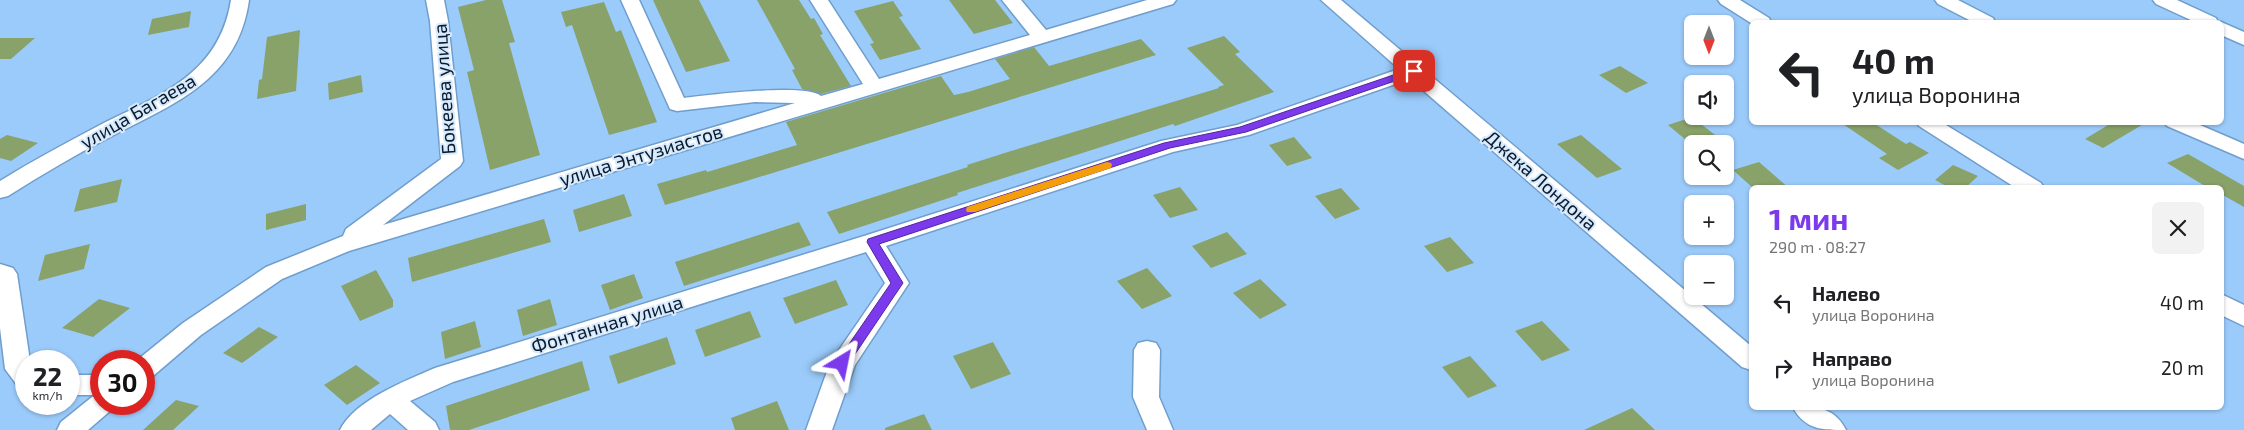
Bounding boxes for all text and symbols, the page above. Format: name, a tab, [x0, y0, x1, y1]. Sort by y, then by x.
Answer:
north arrow	[1684, 15, 1734, 65]
map controls	[1684, 15, 1734, 305]
street label: Бокеева улица	[427, 23, 461, 155]
text: 40 m	[1852, 39, 1935, 81]
icon: left	[1769, 40, 1834, 105]
pin	[1393, 50, 1435, 92]
icon: arrive	[1400, 57, 1428, 85]
street label: улица Багаева	[76, 68, 200, 154]
button: sound	[1684, 75, 1734, 125]
text: улица Воронина	[1852, 81, 2021, 107]
street label: улица Энтузиастов	[556, 119, 726, 191]
street label: Джека Лондона	[1481, 125, 1602, 235]
button: search	[1684, 135, 1734, 185]
button: +	[1684, 195, 1734, 245]
text: 1 мин	[1769, 200, 1848, 236]
button: close	[2152, 202, 2204, 254]
text: 290 m · 08:27	[1769, 237, 1866, 256]
button: −	[1684, 255, 1734, 305]
text: Налево	[1812, 282, 1880, 305]
street label: Фонтанная улица	[528, 289, 686, 359]
icon: left	[1769, 289, 1797, 317]
text: 40 m	[2160, 291, 2204, 314]
text: улица Воронина	[1812, 305, 1935, 324]
position arrow	[815, 336, 867, 388]
text: Направо	[1812, 347, 1892, 370]
speed limit sign: 30	[90, 350, 155, 415]
icon: right	[1769, 354, 1797, 382]
text: 20 m	[2161, 356, 2204, 379]
text: 22	[33, 361, 62, 391]
text: улица Воронина	[1812, 370, 1935, 389]
text: km/h	[33, 388, 62, 402]

